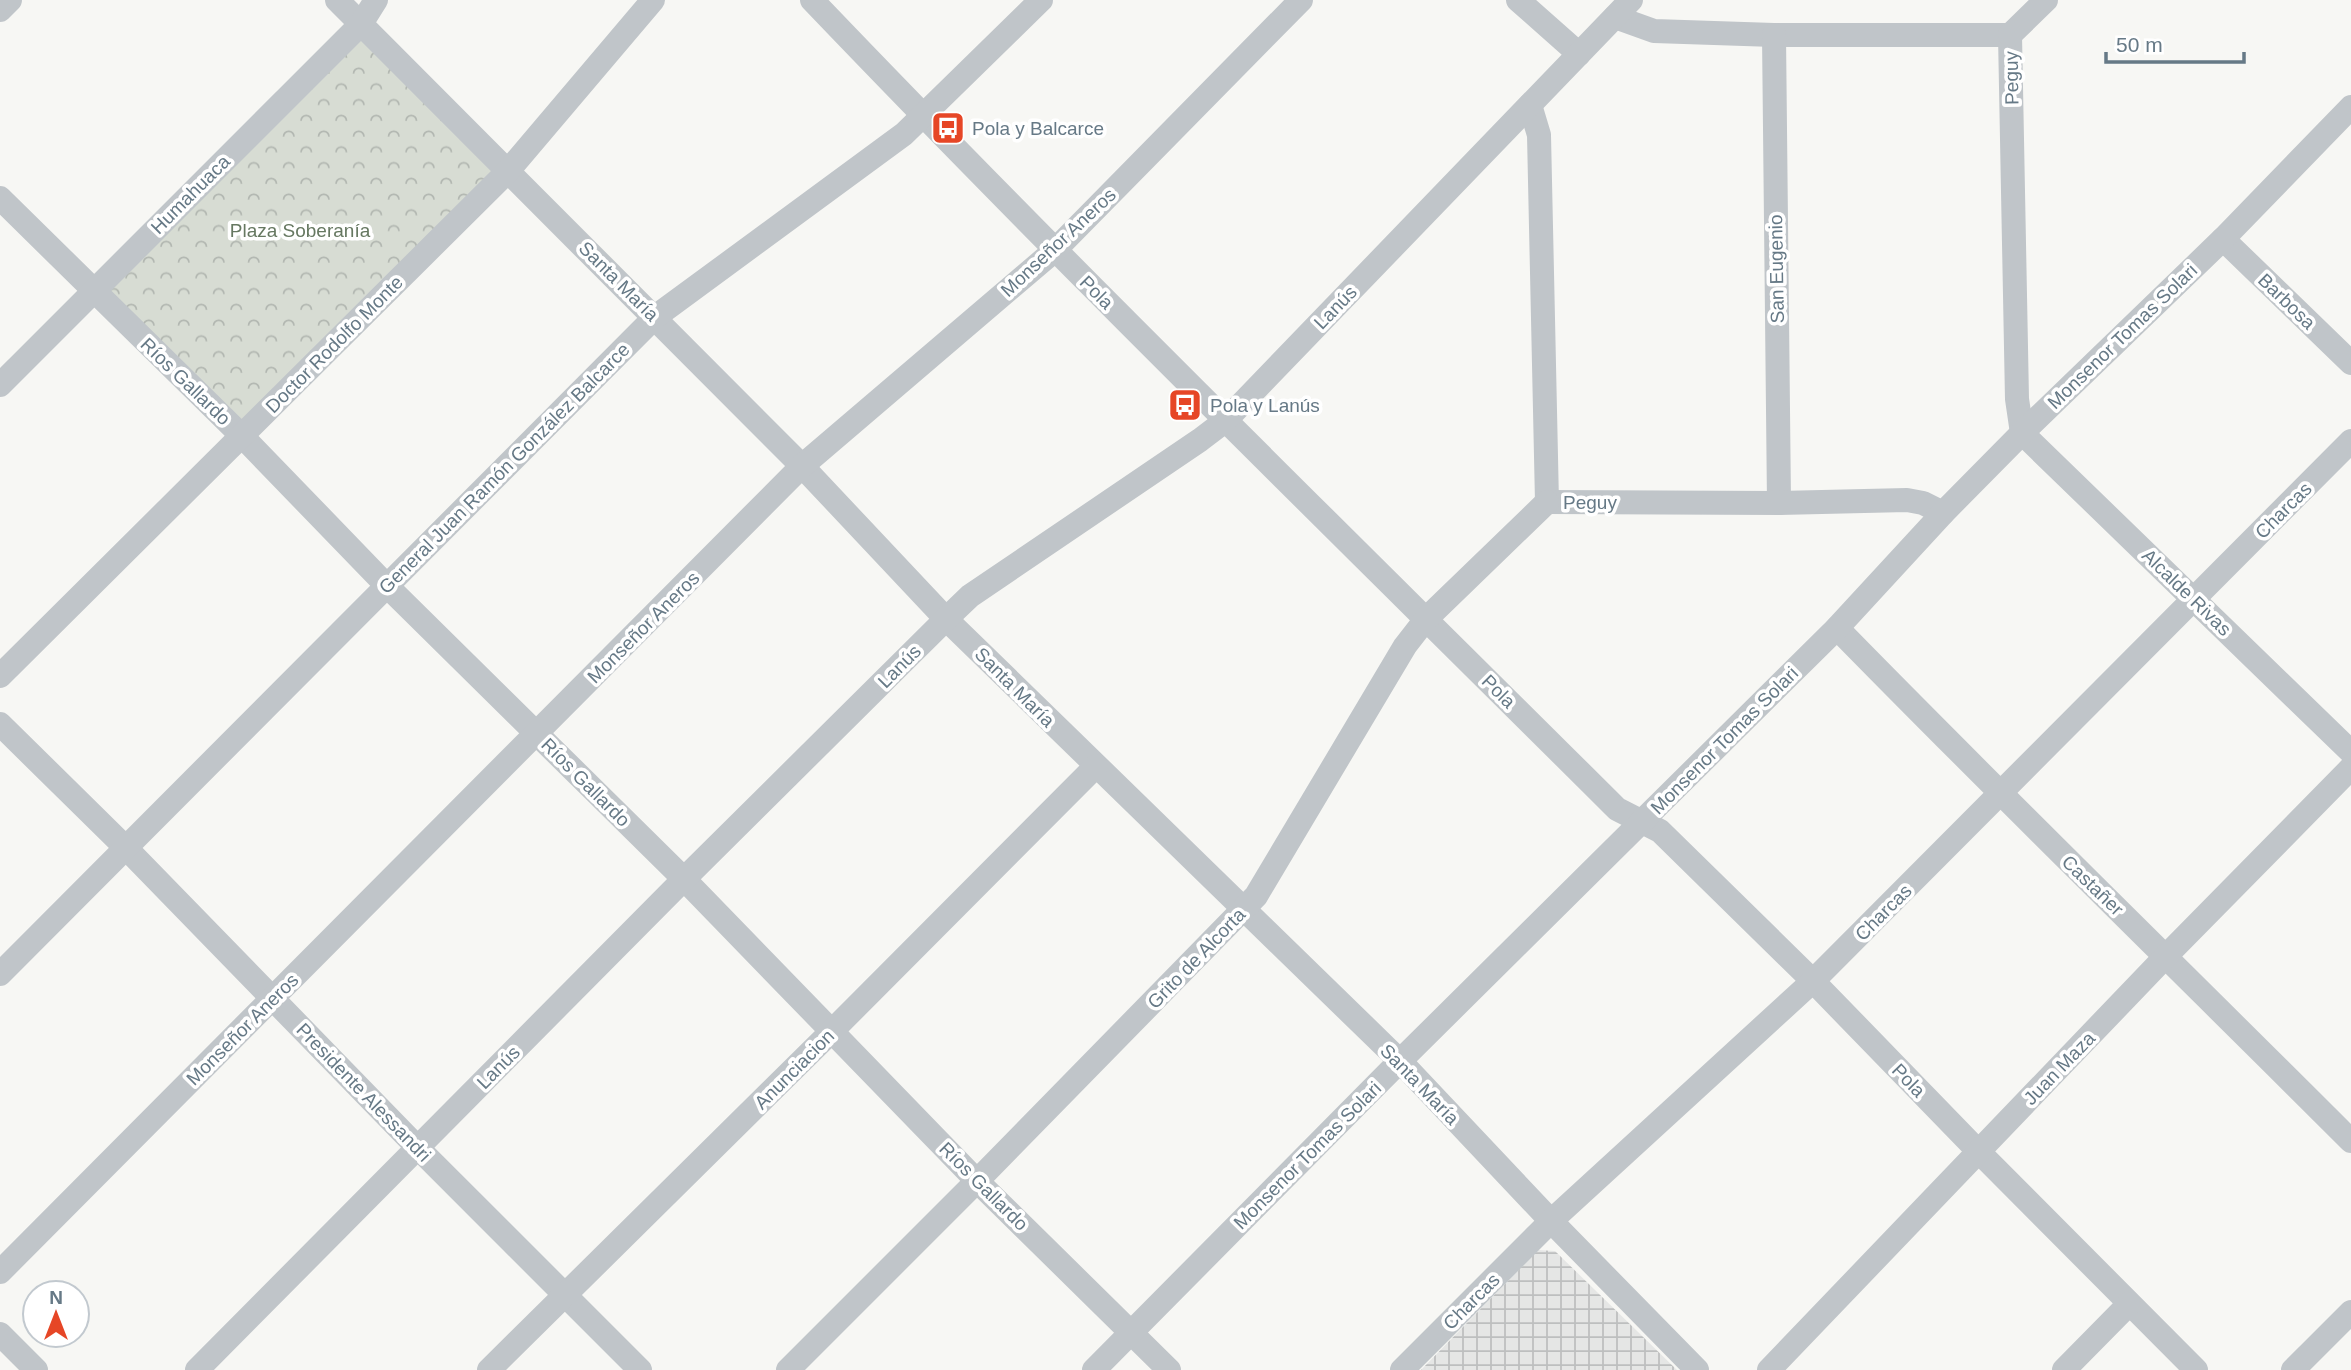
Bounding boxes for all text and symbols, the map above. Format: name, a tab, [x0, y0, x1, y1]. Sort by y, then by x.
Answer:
scale bar	[2106, 21, 2244, 65]
text: 50 m	[2116, 33, 2163, 56]
street label: Peguy	[2001, 50, 2022, 105]
bus stop icon: Pola y Balcarce	[929, 109, 967, 147]
place label: Pola y Balcarce	[972, 118, 1104, 139]
street label: Humahuaca	[147, 150, 234, 238]
street label: Monseñor Aneros	[997, 184, 1120, 301]
street label: San Eugenio	[1765, 214, 1788, 324]
park label: Plaza Soberanía	[230, 220, 371, 241]
street label: Santa María	[575, 237, 663, 326]
street label: Monsenor Tomas Solari	[2043, 260, 2201, 413]
street label: Barbosa	[2254, 269, 2320, 334]
street label: Pola	[1076, 271, 1118, 314]
street label: Doctor Rodolfo Monte	[262, 272, 407, 417]
street label: Lanús	[1310, 281, 1361, 333]
street label: Ríos Gallardo	[137, 333, 235, 429]
street label: General Juan Ramón González Balcarce	[375, 339, 634, 598]
bus stop icon: Pola y Lanús	[1166, 386, 1204, 424]
place label: Pola y Lanús	[1210, 395, 1320, 416]
street label: Charcas	[2251, 478, 2316, 543]
street label: Peguy	[1563, 492, 1617, 513]
street label: Alcalde Rivas	[2138, 545, 2235, 640]
street label: Monseñor Aneros	[583, 567, 703, 687]
street label: Lanús	[874, 641, 925, 692]
street label: Santa María	[971, 643, 1059, 732]
street label: Monsenor Tomas Solari	[1646, 662, 1802, 818]
street label: Pola	[1478, 670, 1520, 713]
street label: Ríos Gallardo	[537, 734, 634, 831]
street label: Castañer	[2058, 851, 2128, 920]
street label: Charcas	[1851, 880, 1916, 945]
street label: Grito de Alcorta	[1143, 904, 1250, 1013]
street label: Monseñor Aneros	[182, 969, 302, 1089]
street label: Presidente Alessandri	[292, 1019, 435, 1166]
street label: Anunciacion	[750, 1025, 838, 1113]
street label: Juan Maza	[2020, 1027, 2099, 1109]
street label: Santa María	[1376, 1040, 1463, 1129]
street label: Lanús	[473, 1042, 524, 1093]
street label: Pola	[1888, 1059, 1930, 1102]
street label: Monsenor Tomas Solari	[1229, 1077, 1385, 1233]
street label: Ríos Gallardo	[935, 1138, 1032, 1235]
street label: Charcas	[1439, 1269, 1504, 1334]
north arrow	[21, 1279, 91, 1349]
text: N	[49, 1287, 63, 1308]

